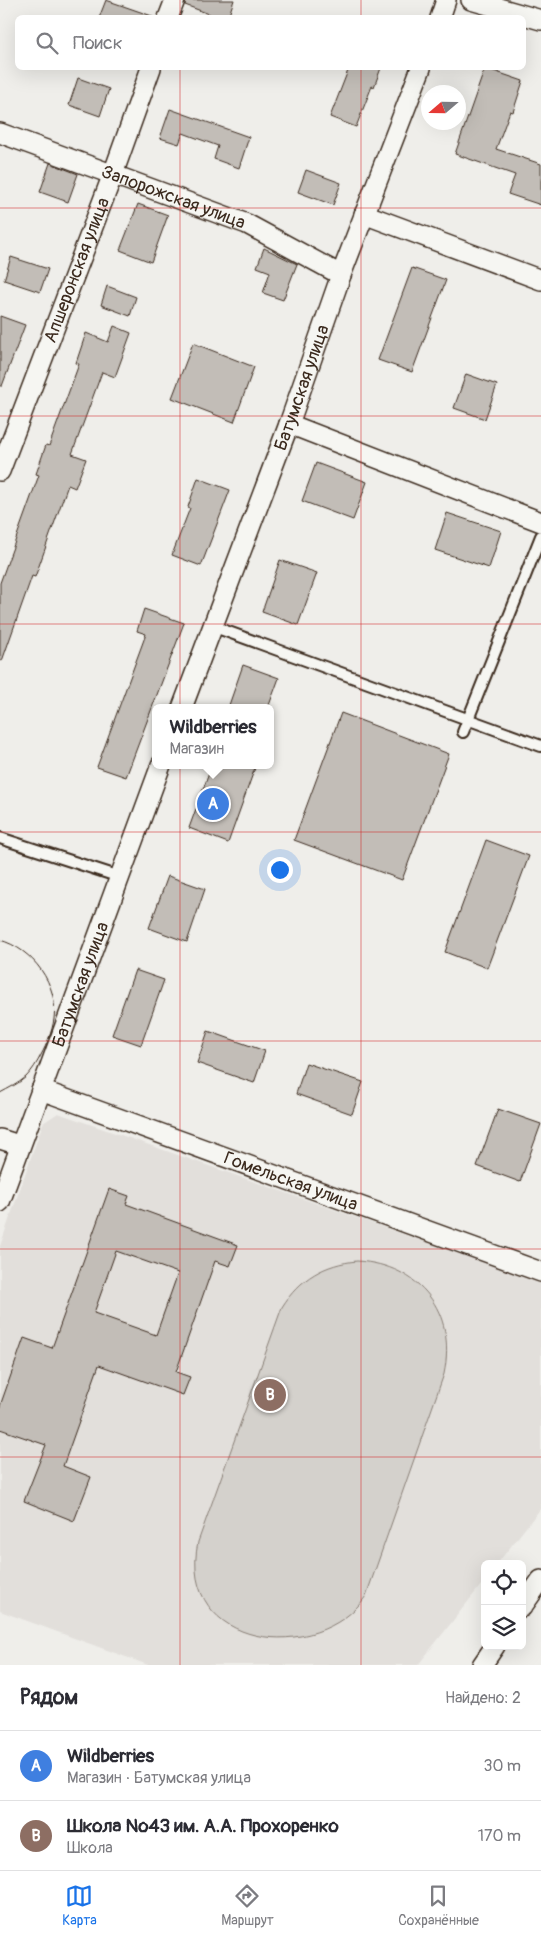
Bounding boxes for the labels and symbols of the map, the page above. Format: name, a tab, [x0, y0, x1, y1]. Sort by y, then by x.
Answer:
north arrow	[421, 85, 466, 130]
street label: Запорожская улица	[98, 160, 249, 234]
street label: Апшеронская улица	[38, 194, 115, 346]
street label: Батумская улица	[269, 322, 334, 454]
pin: A	[197, 785, 229, 823]
your location	[267, 857, 293, 883]
street label: Батумская улица	[47, 918, 114, 1050]
street label: Гомельская улица	[221, 1146, 361, 1216]
pin: B	[254, 1376, 286, 1414]

